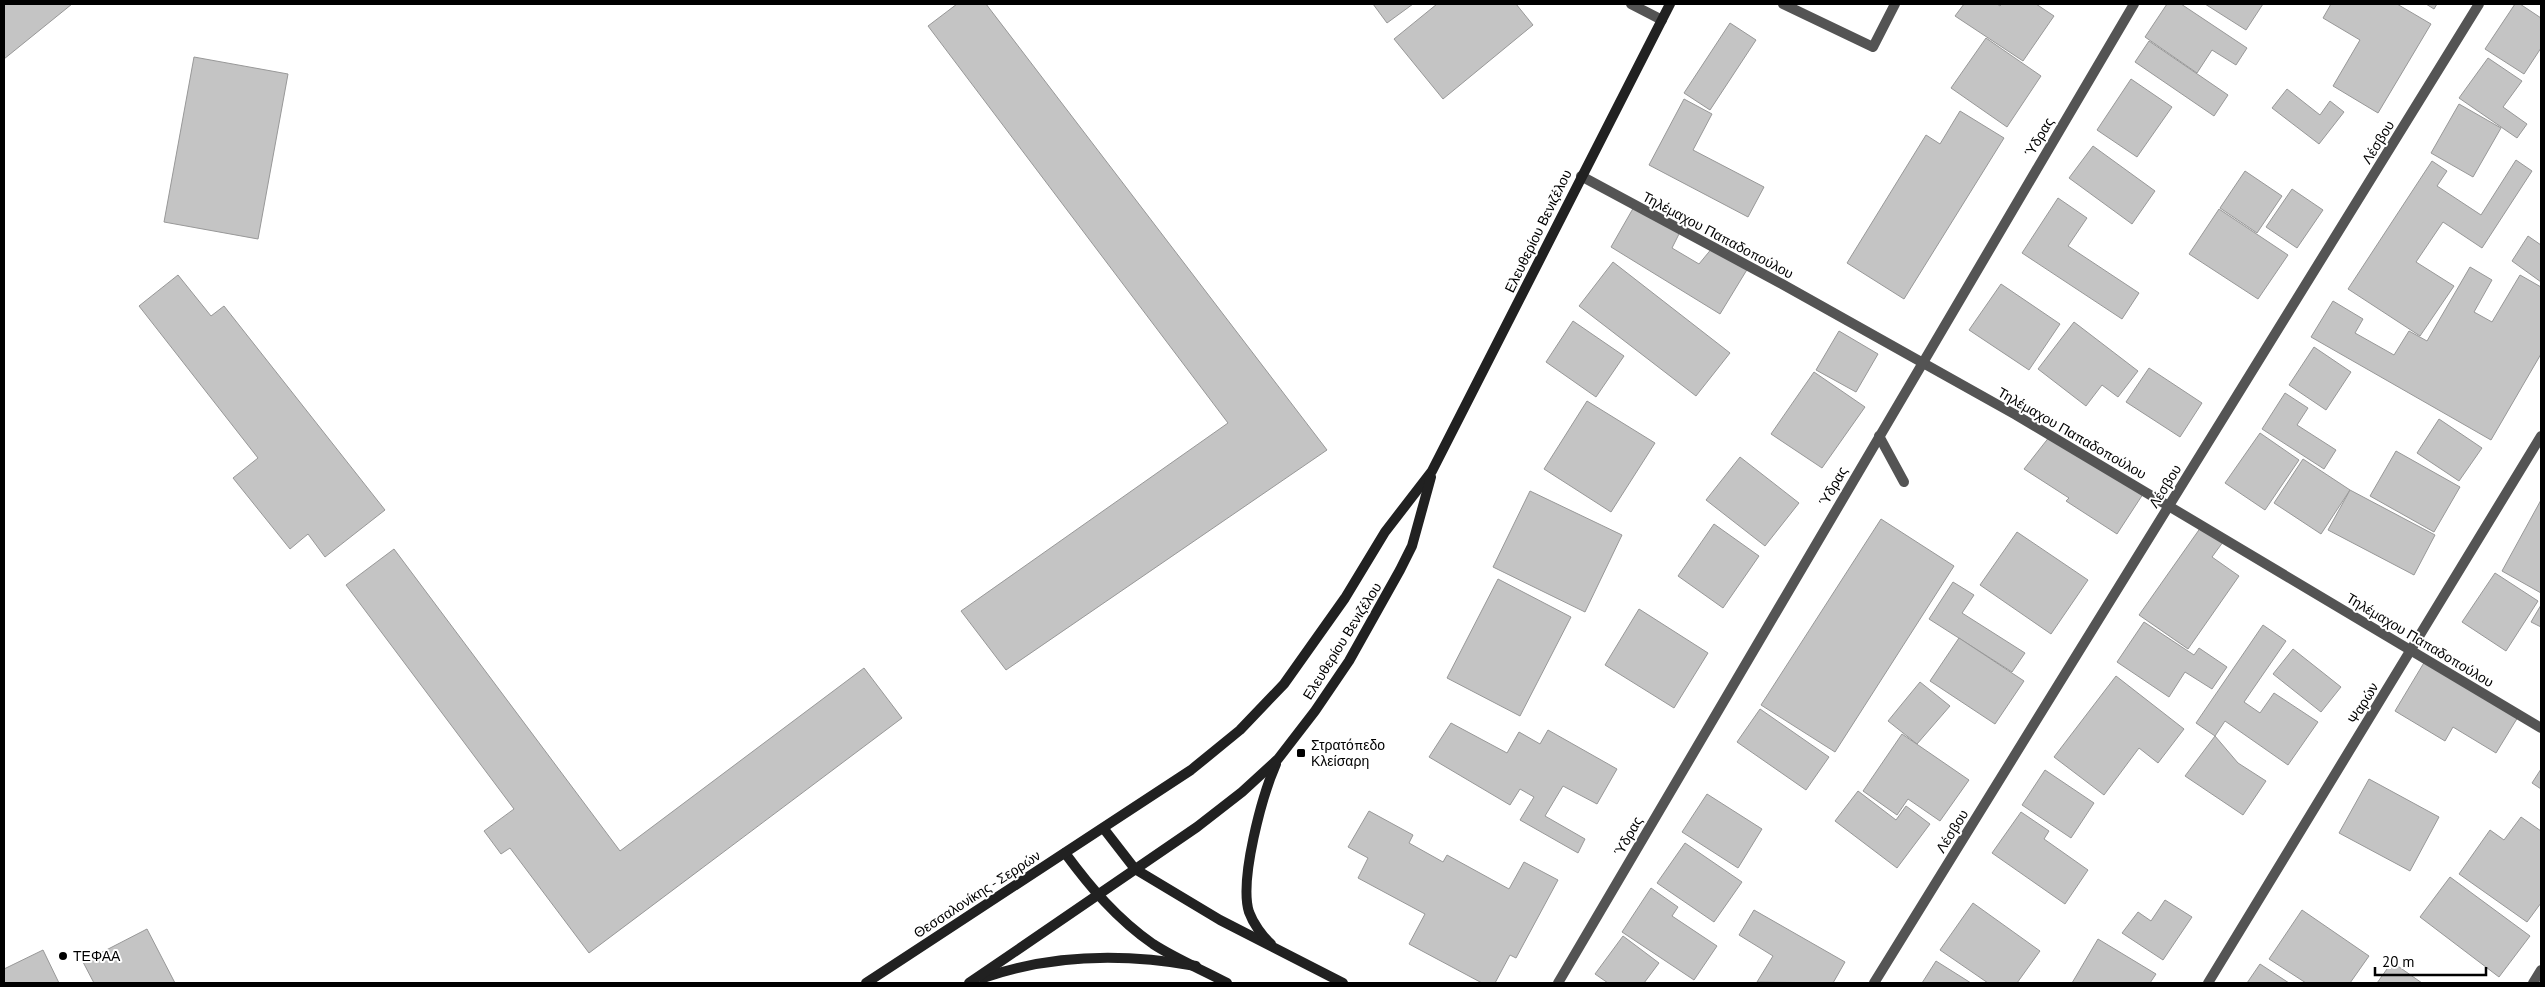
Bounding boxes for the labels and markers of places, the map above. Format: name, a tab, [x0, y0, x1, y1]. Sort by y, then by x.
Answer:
place label: Στρατόπεδο Κλείσαρη	[1311, 736, 1385, 770]
marker: Στρατόπεδο Κλείσαρη	[1295, 747, 1307, 759]
place label: ΤΕΦΑΑ	[73, 947, 121, 965]
marker: ΤΕΦΑΑ	[57, 950, 69, 962]

